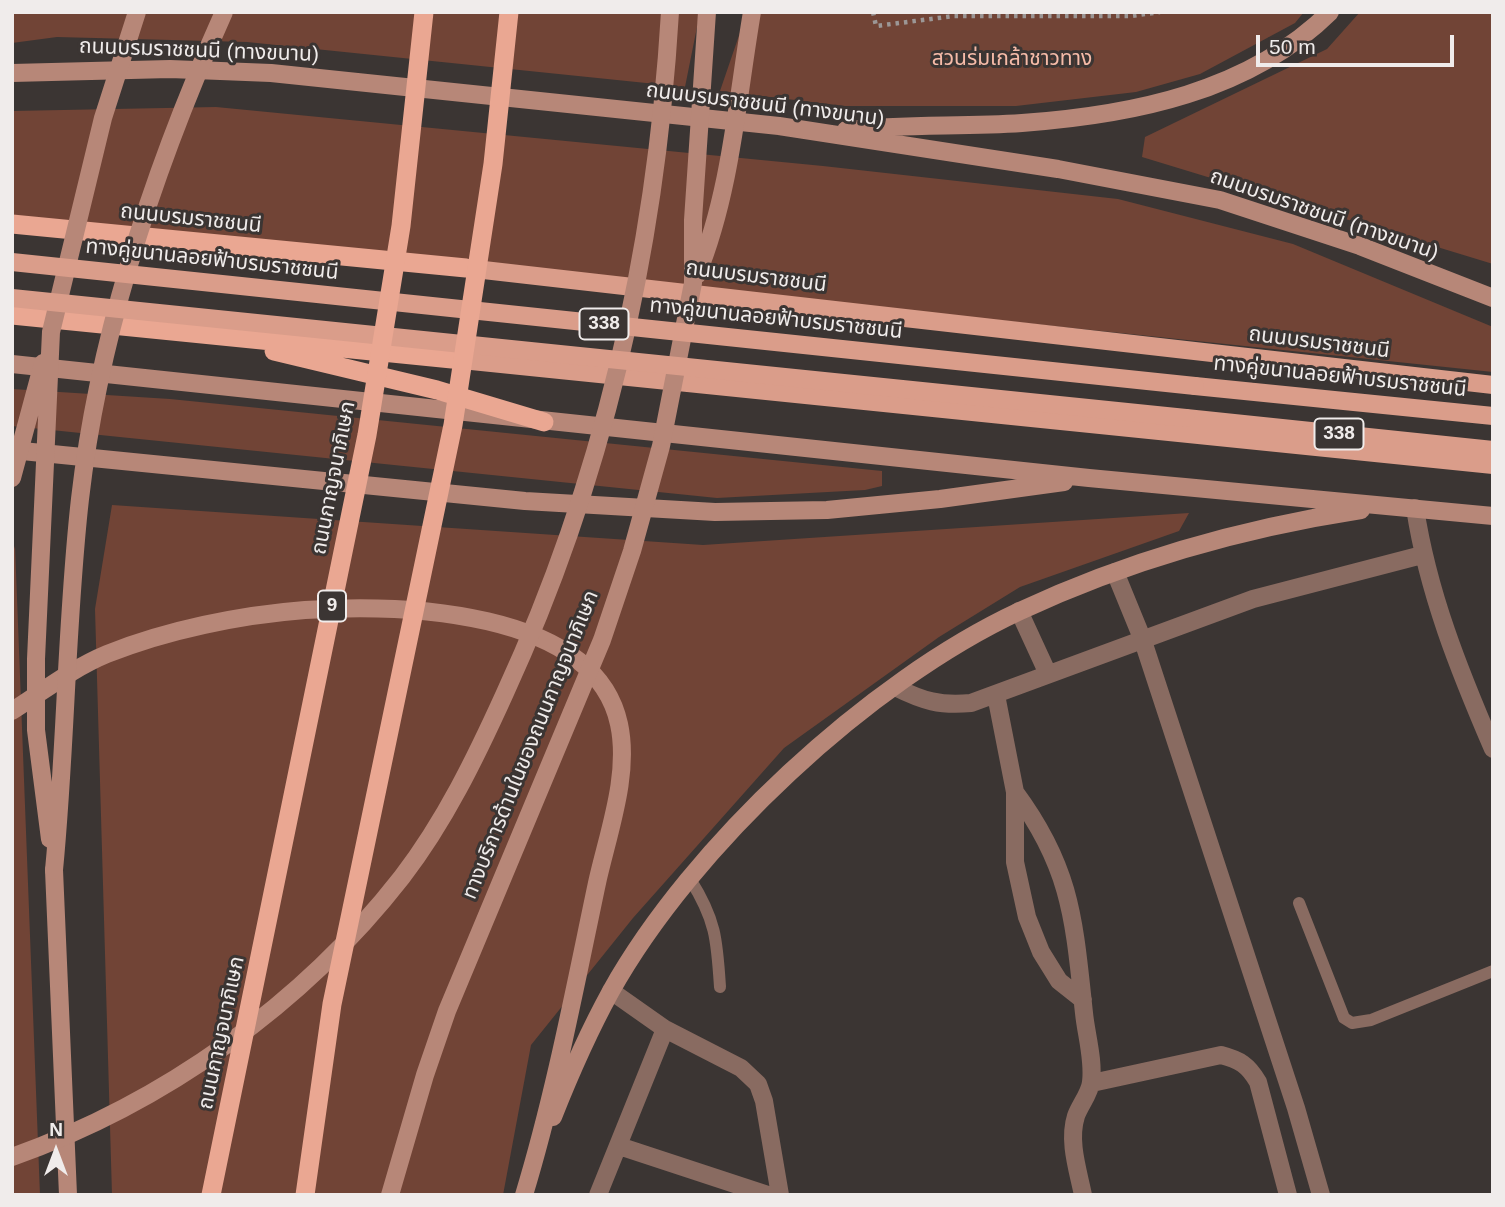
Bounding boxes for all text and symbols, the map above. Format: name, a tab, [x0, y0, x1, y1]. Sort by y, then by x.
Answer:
scale bar	[1260, 21, 1458, 65]
street label: ถนนบรมราชชนนี (ทางขนาน)	[79, 34, 319, 68]
text: 50 m	[1269, 35, 1316, 58]
park label: สวนร่มเกล้าชาวทาง	[932, 46, 1092, 72]
street label: ถนนบรมราชชนนี (ทางขนาน)	[644, 78, 886, 132]
street label: ถนนบรมราชชนนี (ทางขนาน)	[1206, 164, 1442, 266]
street label: ถนนบรมราชชนนี	[119, 199, 263, 239]
street label: ทางคู่ขนานลอยฟ้าบรมราชชนนี	[84, 234, 340, 286]
street label: ถนนบรมราชชนนี	[684, 256, 828, 298]
street label: ทางคู่ขนานลอยฟ้าบรมราชชนนี	[648, 293, 904, 345]
road number: 338	[580, 308, 628, 340]
street label: ถนนบรมราชชนนี	[1247, 322, 1391, 364]
street label: ทางคู่ขนานลอยฟ้าบรมราชชนนี	[1212, 351, 1468, 403]
street label: ถนนกาญจนาภิเษก	[307, 399, 361, 557]
road number: 338	[1314, 418, 1364, 449]
street label: ทางบริการด้านในของถนนกาญจนาภิเษก	[457, 587, 605, 903]
road number: 9	[318, 590, 346, 622]
street label: ถนนกาญจนาภิเษก	[193, 954, 251, 1112]
north arrow	[21, 1116, 91, 1186]
text: N	[49, 1119, 63, 1140]

